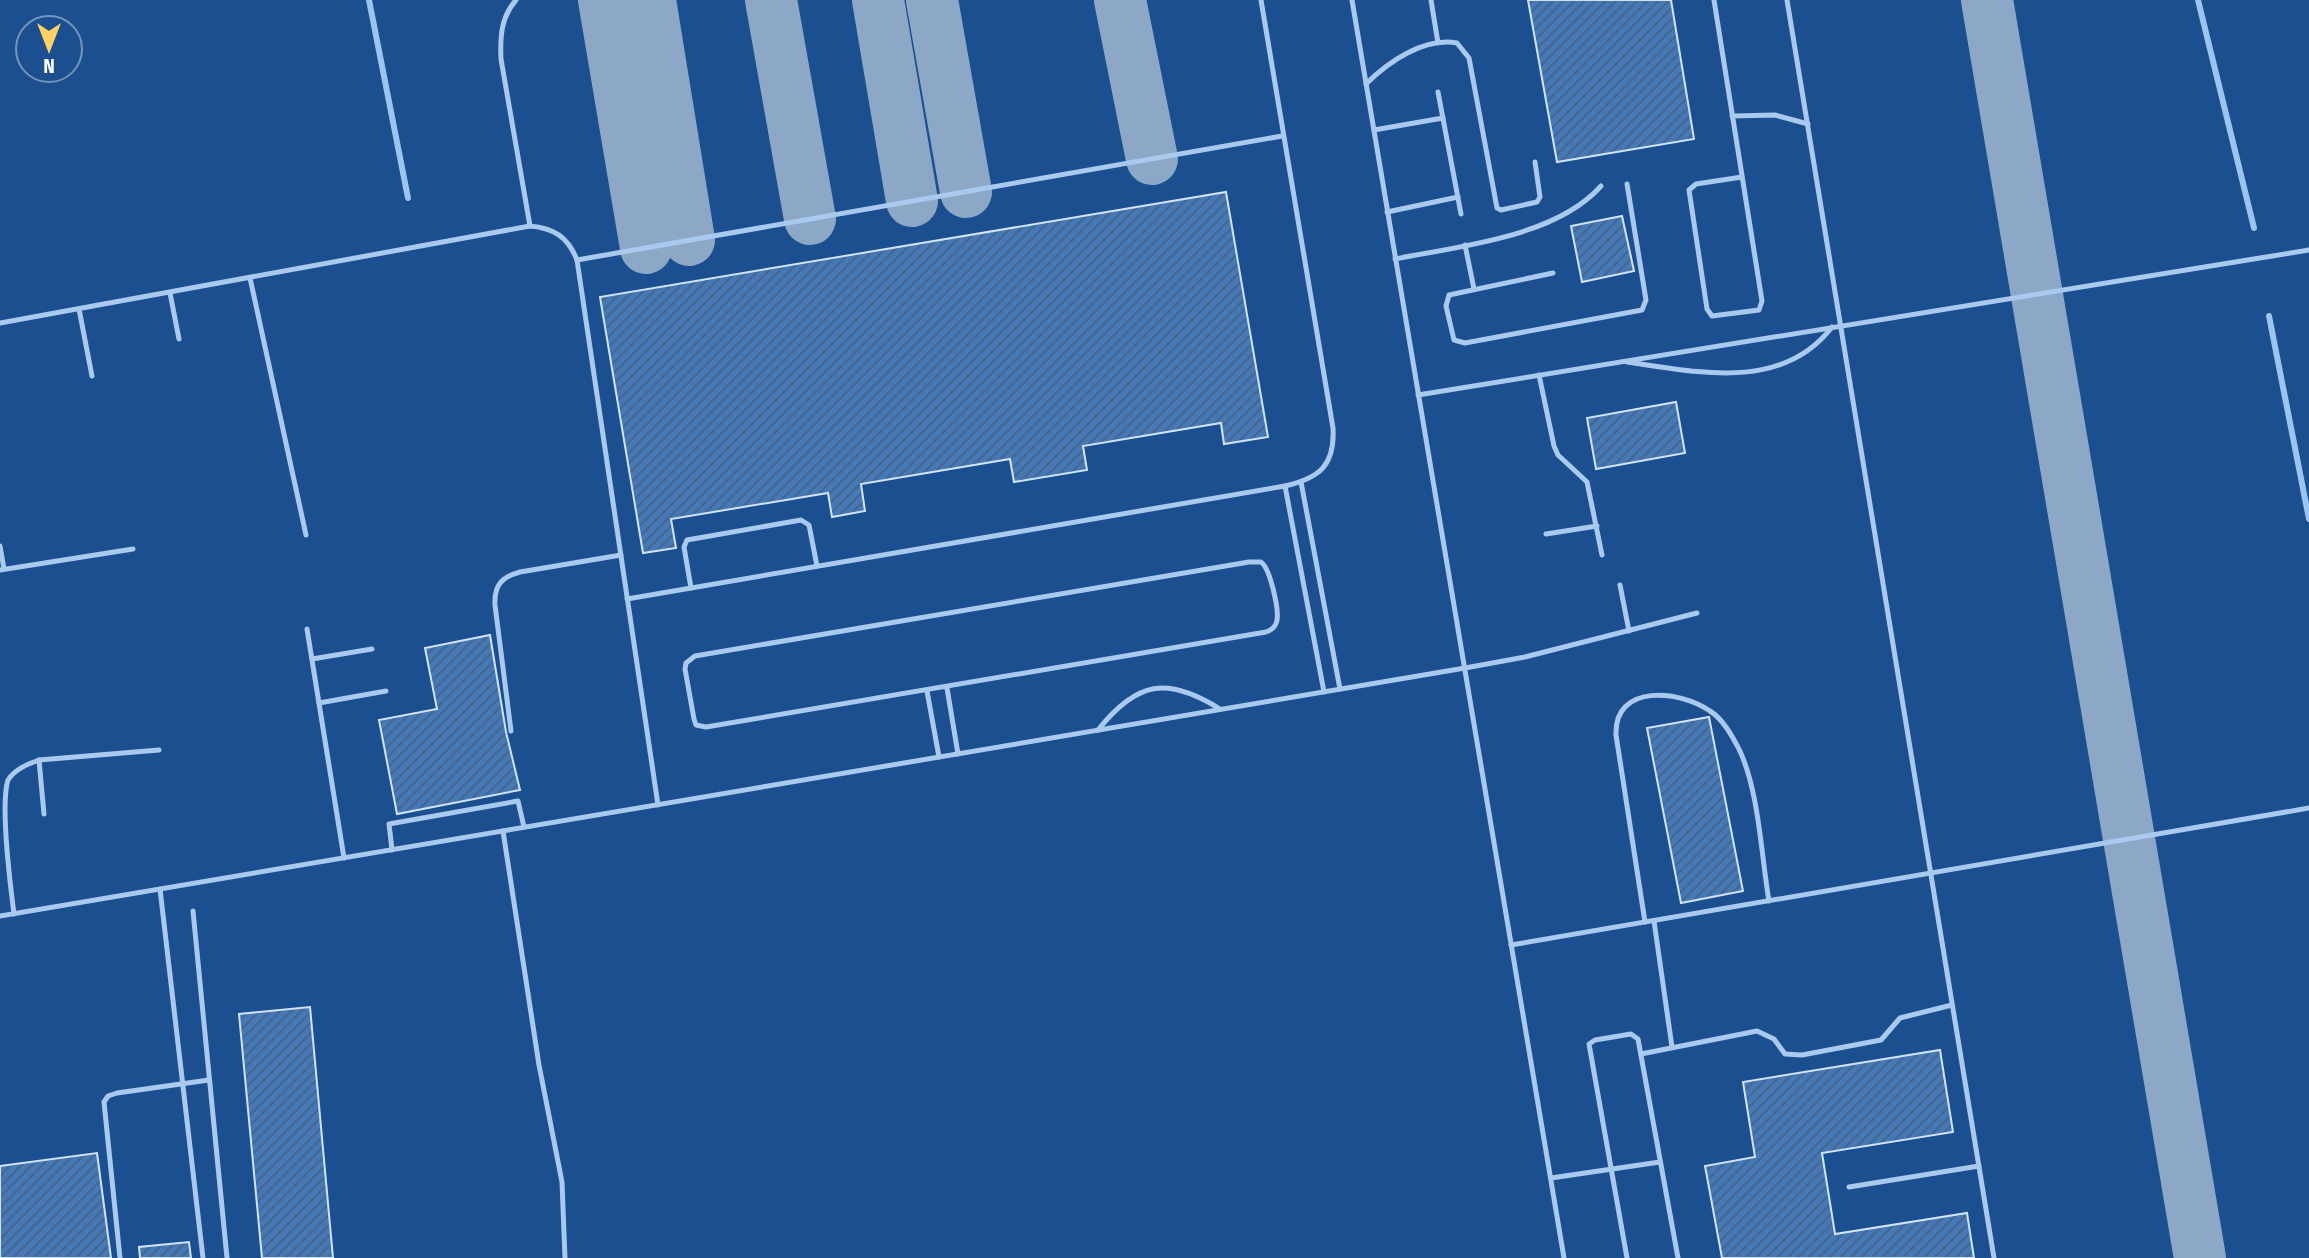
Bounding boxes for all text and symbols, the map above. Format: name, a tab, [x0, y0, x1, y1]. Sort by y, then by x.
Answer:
north arrow	[14, 14, 84, 84]
text: N	[43, 54, 55, 77]

